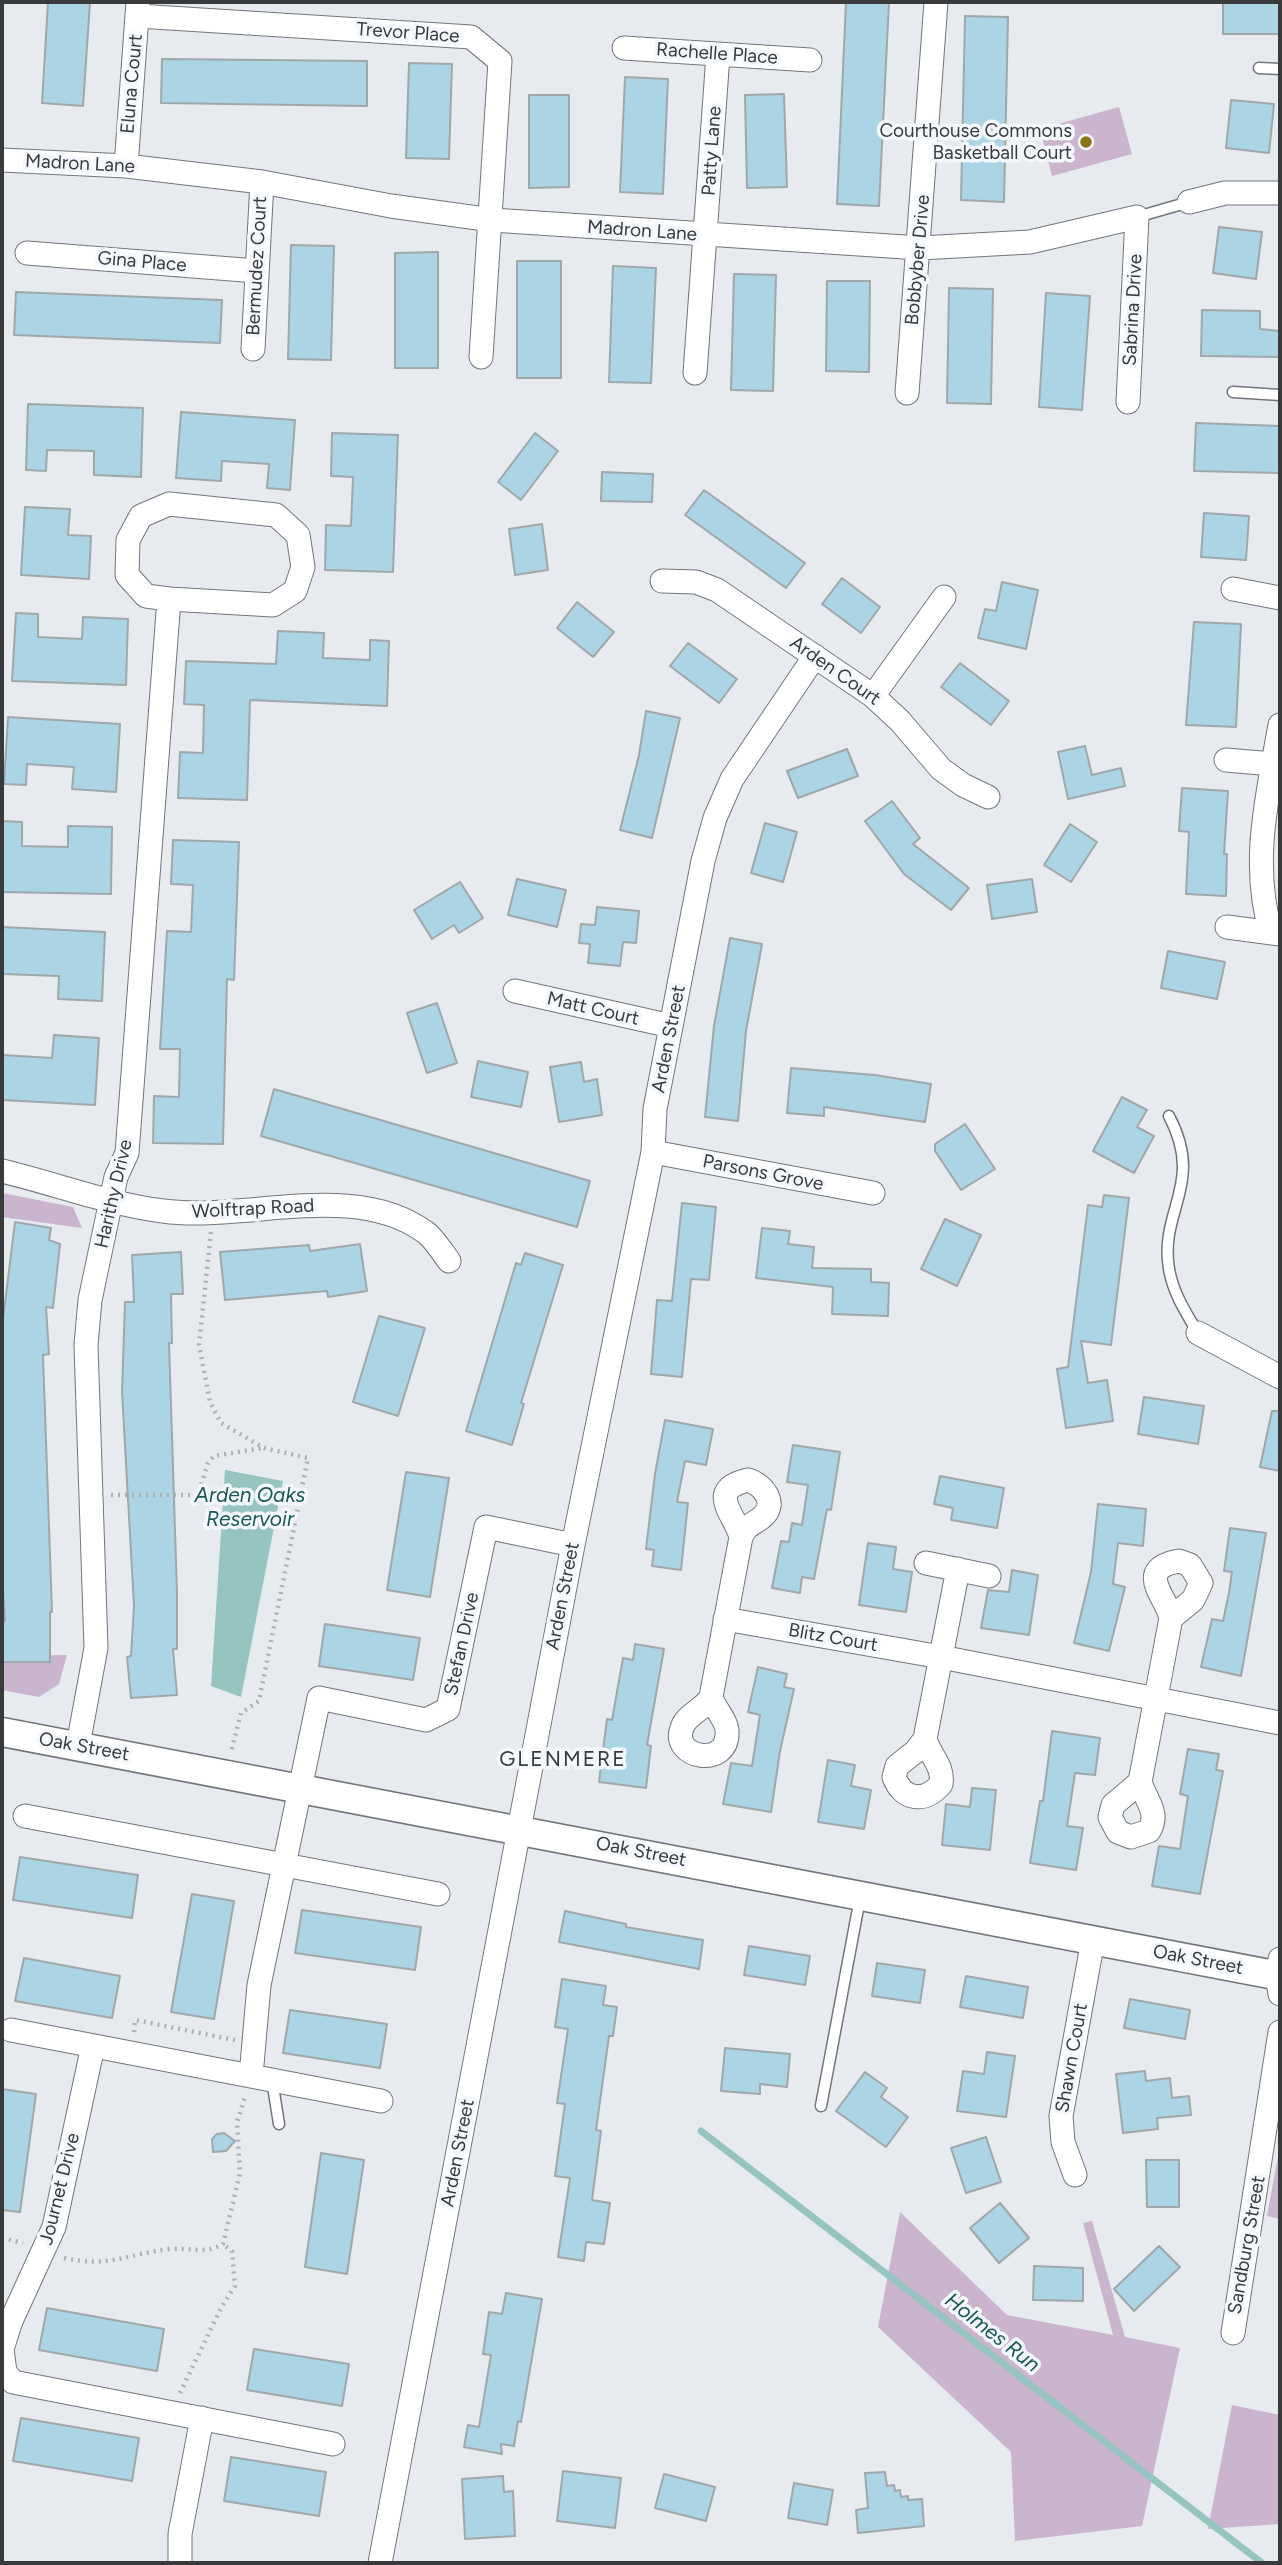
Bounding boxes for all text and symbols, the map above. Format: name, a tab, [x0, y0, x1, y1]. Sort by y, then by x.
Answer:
street label: Trevor Place	[356, 18, 460, 48]
street label: Eluna Court	[116, 33, 148, 135]
street label: Rachelle Place	[655, 38, 779, 70]
street label: Patty Lane	[697, 105, 727, 197]
place label: Courthouse Commons Basketball Court	[879, 120, 1072, 164]
marker: Courthouse Commons Basketball Court	[1078, 134, 1094, 150]
street label: Madron Lane	[24, 150, 136, 178]
street label: Bobbyber Drive	[901, 194, 935, 326]
street label: Bermudez Court	[242, 196, 272, 336]
street label: Madron Lane	[586, 216, 698, 246]
street label: Gina Place	[96, 247, 188, 277]
street label: Sabrina Drive	[1119, 253, 1147, 367]
street label: Arden Court	[785, 632, 885, 710]
street label: Arden Street	[647, 983, 691, 1095]
street label: Matt Court	[545, 987, 641, 1031]
street label: Harithy Drive	[90, 1137, 138, 1251]
street label: Parsons Grove	[701, 1150, 825, 1196]
street label: Wolftrap Road	[191, 1194, 315, 1224]
water label: Arden Oaks Reservoir	[195, 1483, 305, 1533]
street label: Arden Street	[541, 1540, 585, 1652]
street label: Stefan Drive	[440, 1590, 484, 1698]
street label: Blitz Court	[787, 1619, 879, 1657]
street label: Oak Street	[37, 1728, 131, 1766]
district label: GLENMERE	[500, 1747, 626, 1773]
street label: Oak Street	[594, 1832, 688, 1872]
street label: Oak Street	[1151, 1940, 1245, 1980]
street label: Shawn Court	[1051, 2001, 1093, 2115]
street label: Arden Street	[436, 2097, 480, 2209]
street label: Journet Drive	[35, 2131, 85, 2247]
street label: Sandburg Street	[1224, 2174, 1270, 2316]
water label: Holmes Run	[939, 2288, 1045, 2378]

